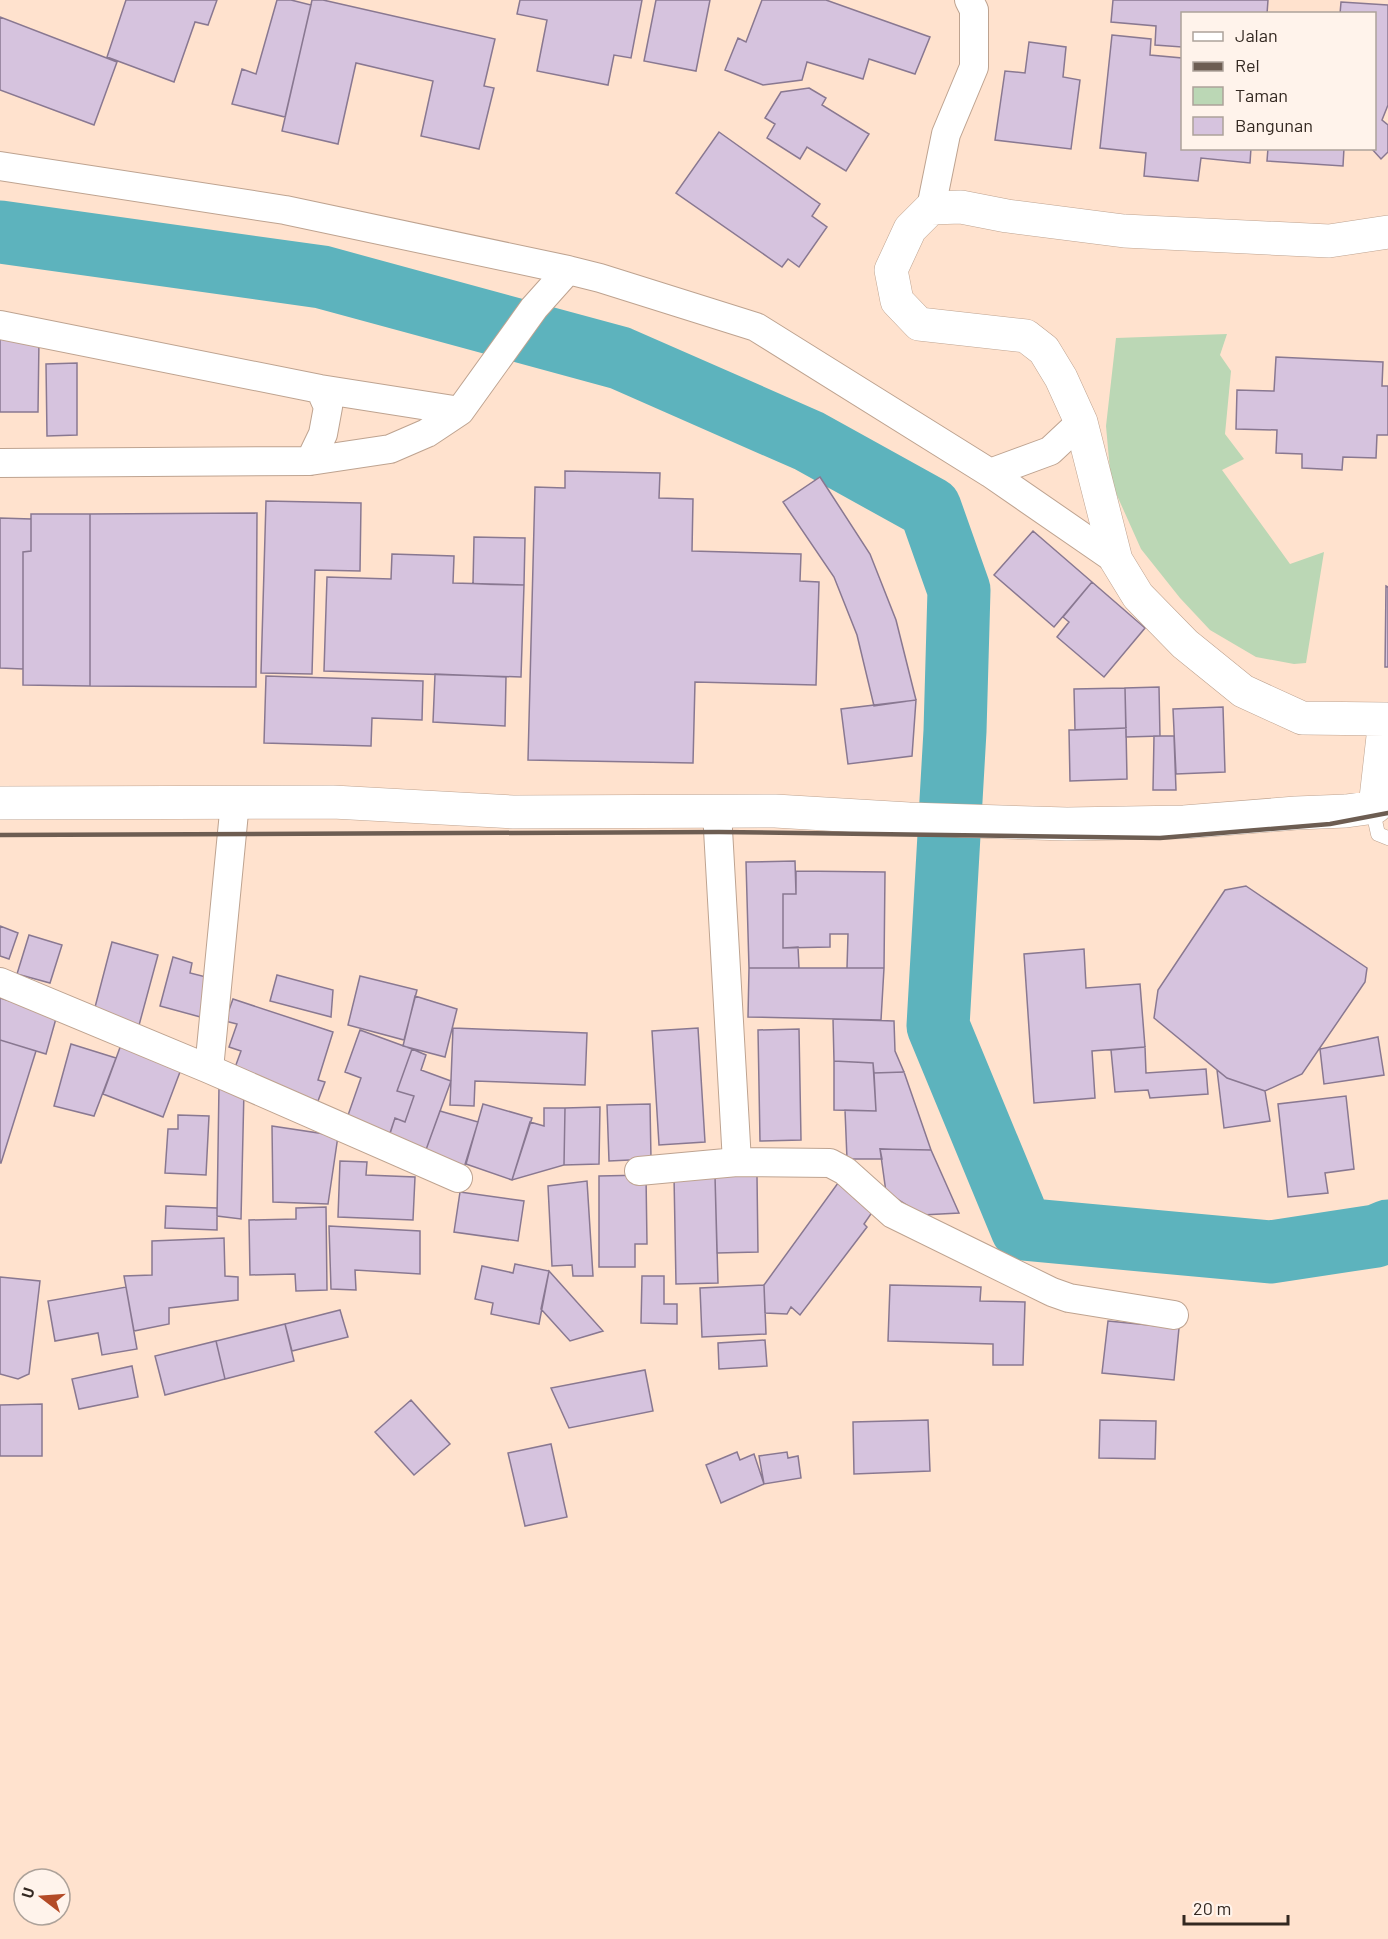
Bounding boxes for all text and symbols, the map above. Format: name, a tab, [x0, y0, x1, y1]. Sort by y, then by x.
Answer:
legend	[1181, 12, 1376, 150]
text: Jalan	[1235, 24, 1278, 46]
text: Rel	[1235, 54, 1260, 76]
text: Taman	[1235, 84, 1288, 106]
text: Bangunan	[1235, 114, 1313, 136]
north arrow	[12, 1867, 72, 1927]
text: U	[17, 1885, 38, 1900]
scale bar	[1184, 1888, 1288, 1926]
text: 20 m	[1193, 1897, 1231, 1919]

